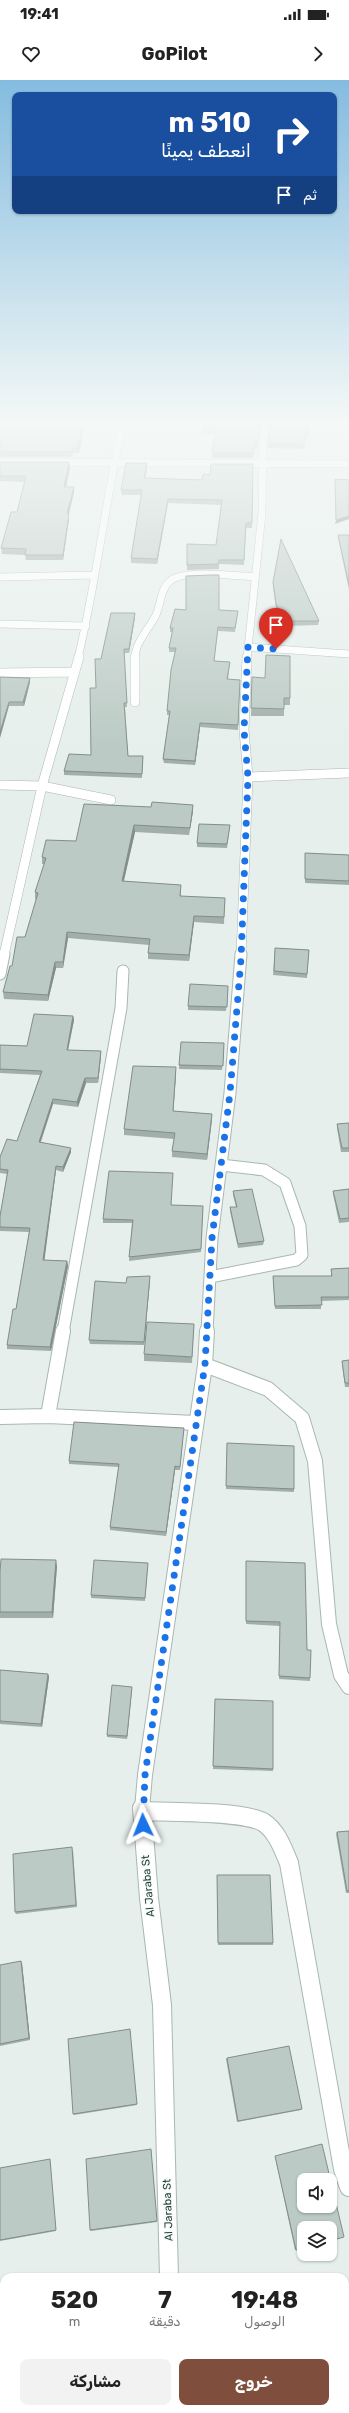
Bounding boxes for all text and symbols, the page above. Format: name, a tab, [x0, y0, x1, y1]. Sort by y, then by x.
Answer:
text: 19:41	[20, 5, 59, 23]
icon: heart	[20, 43, 42, 65]
text: GoPilot	[142, 43, 207, 65]
icon: forward	[307, 43, 329, 65]
text: 510 m	[169, 106, 251, 139]
icon: right	[265, 108, 317, 160]
text: انعطف يمينًا	[161, 140, 251, 162]
icon: arrive	[273, 184, 295, 206]
text: ثم	[303, 186, 317, 204]
pin	[259, 608, 293, 649]
icon: arrive	[265, 614, 287, 636]
position arrow	[122, 1804, 164, 1846]
street label: Al Jaraba St	[139, 1854, 157, 1918]
map controls	[297, 2173, 337, 2261]
button: sound	[297, 2173, 337, 2213]
street label: Al Jaraba St	[160, 2178, 176, 2241]
button: layers	[297, 2221, 337, 2261]
text: 520	[51, 2286, 98, 2314]
text: 7	[158, 2286, 172, 2314]
text: 19:48	[231, 2286, 298, 2314]
text: m	[69, 2314, 80, 2329]
text: دقيقة	[149, 2314, 180, 2329]
text: الوصول	[244, 2314, 285, 2329]
button: مشاركة	[20, 2359, 171, 2405]
button: خروج	[179, 2359, 329, 2405]

